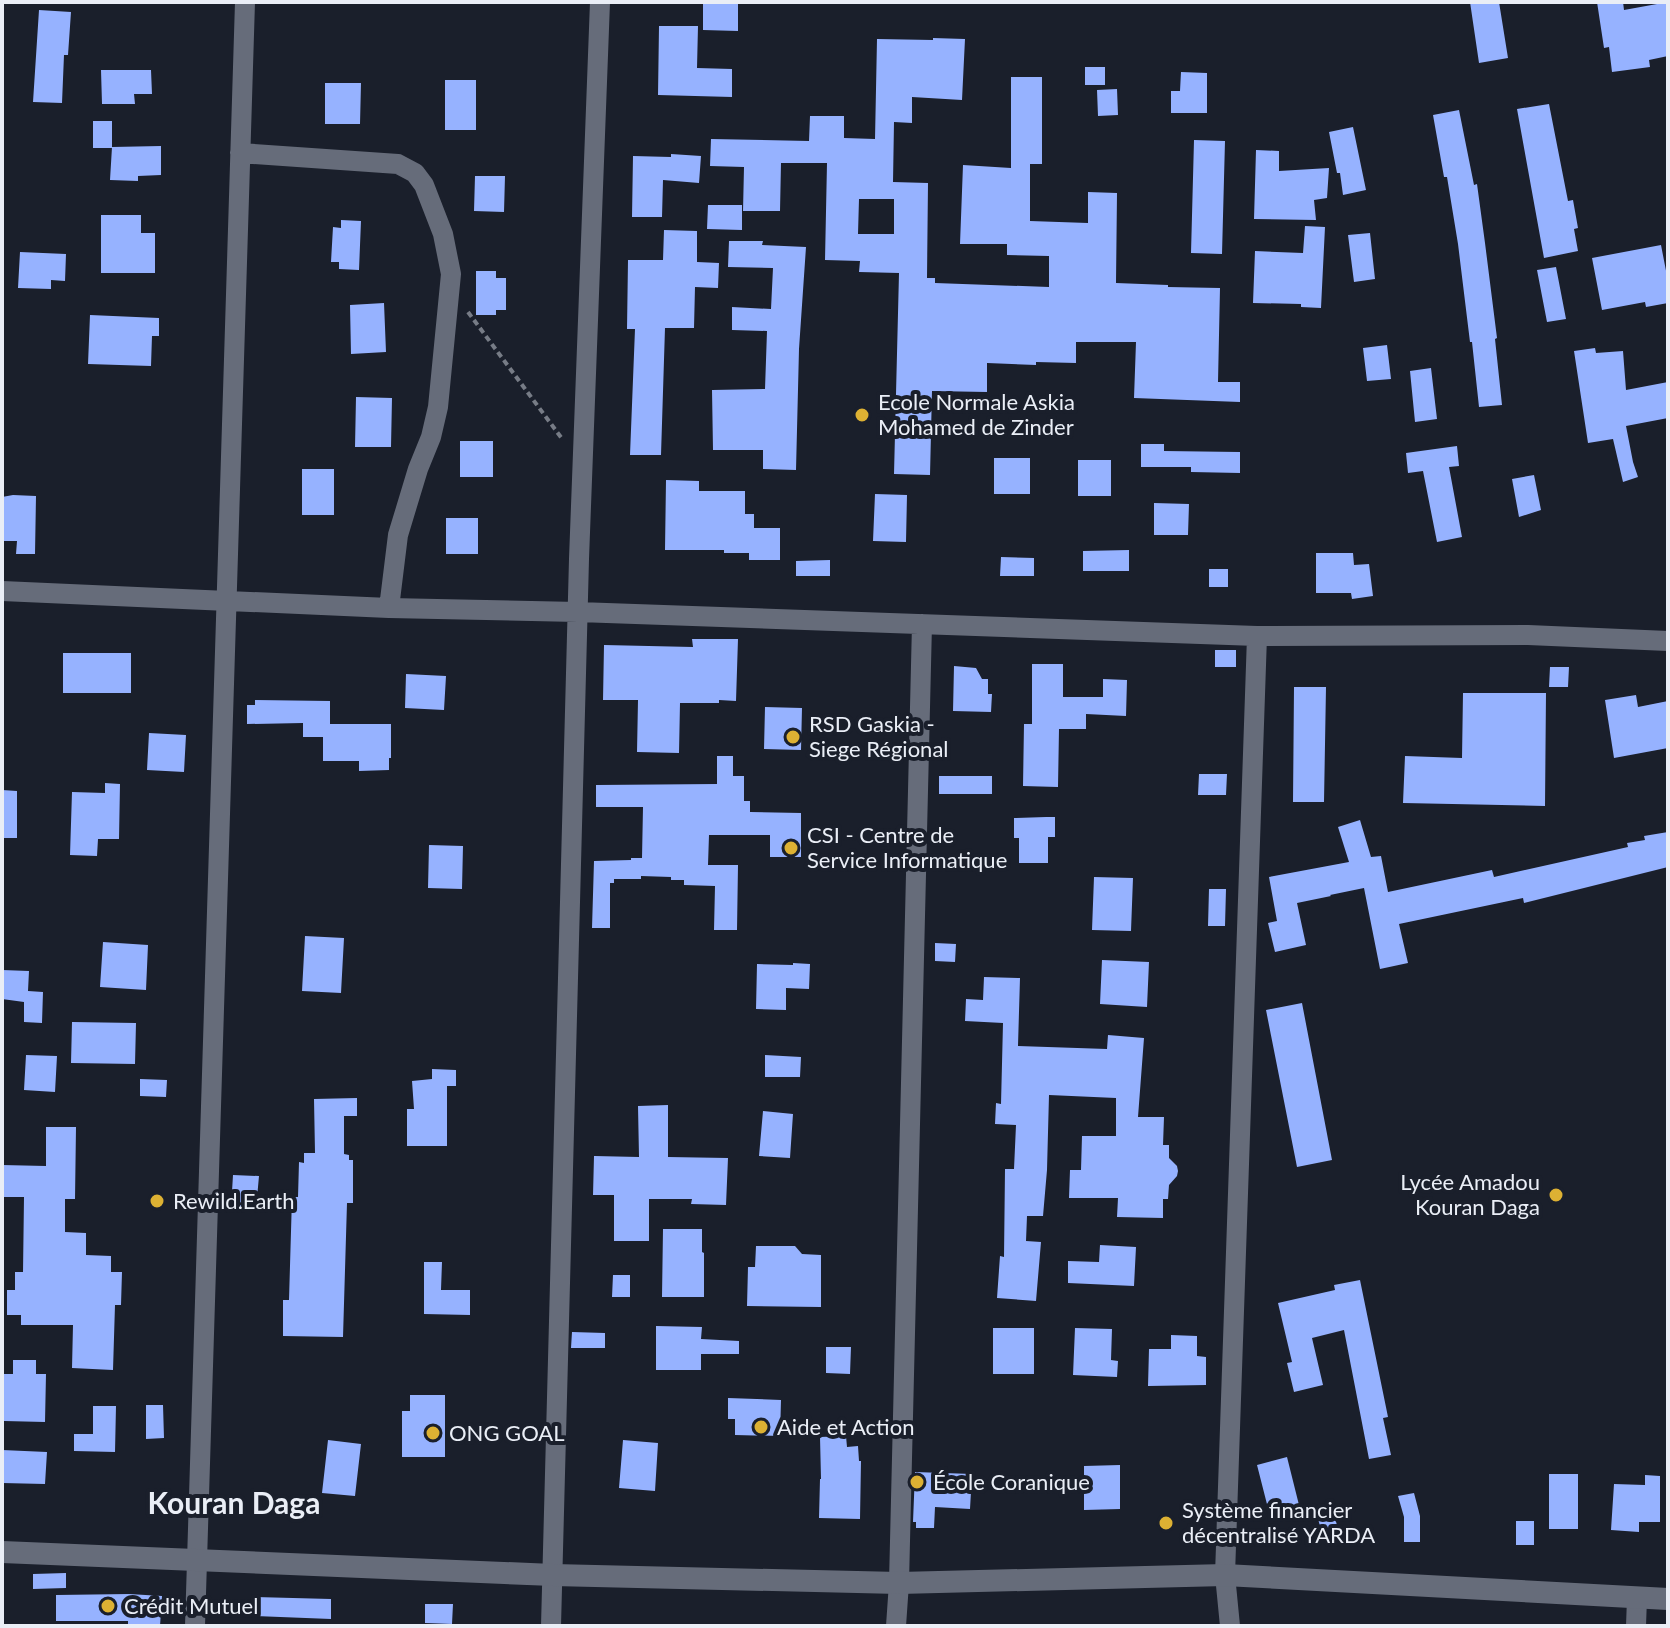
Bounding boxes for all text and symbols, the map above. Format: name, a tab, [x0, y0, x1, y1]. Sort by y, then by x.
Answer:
place label: Ecole Normale Askia Mohamed de Zinder	[878, 388, 1075, 440]
marker: Ecole Normale Askia Mohamed de Zinder	[853, 406, 871, 424]
place label: RSD Gaskia - Siege Régional	[809, 710, 949, 762]
marker: RSD Gaskia - Siege Régional	[784, 728, 802, 746]
place label: CSI - Centre de Service Informatique	[807, 821, 1007, 873]
marker: CSI - Centre de Service Informatique	[782, 839, 800, 857]
place label: Lycée Amadou Kouran Daga	[1400, 1168, 1540, 1220]
marker: Lycée Amadou Kouran Daga	[1547, 1186, 1565, 1204]
place label: Rewild.Earth	[173, 1187, 295, 1214]
marker: Rewild.Earth	[148, 1192, 166, 1210]
place label: Aide et Action	[777, 1413, 914, 1440]
marker: Aide et Action	[752, 1418, 770, 1436]
place label: ONG GOAL	[449, 1419, 565, 1446]
marker: ONG GOAL	[424, 1424, 442, 1442]
place label: École Coranique	[933, 1468, 1090, 1495]
marker: École Coranique	[908, 1473, 926, 1491]
district label: Kouran Daga	[148, 1484, 320, 1520]
place label: Système financier décentralisé YARDA	[1182, 1496, 1375, 1548]
marker: Système financier décentralisé YARDA	[1157, 1514, 1175, 1532]
place label: Crédit Mutuel	[124, 1592, 258, 1619]
marker: Crédit Mutuel	[99, 1597, 117, 1615]

